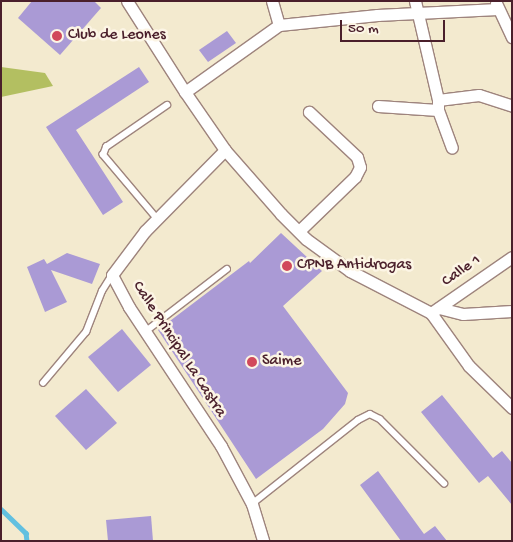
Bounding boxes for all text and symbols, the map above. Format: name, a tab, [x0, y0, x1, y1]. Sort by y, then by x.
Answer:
scale bar	[343, 10, 448, 42]
text: 50 m	[348, 20, 379, 38]
place label: Club de Leones	[68, 26, 166, 46]
marker: Club de Leones	[50, 29, 64, 43]
street label: Calle 1	[439, 252, 485, 292]
place label: CPNB Antidrogas	[297, 256, 411, 276]
marker: CPNB Antidrogas	[281, 260, 293, 272]
street label: Calle Principal La Castra	[127, 278, 229, 422]
place label: Saime	[262, 352, 301, 372]
marker: Saime	[246, 356, 258, 368]

